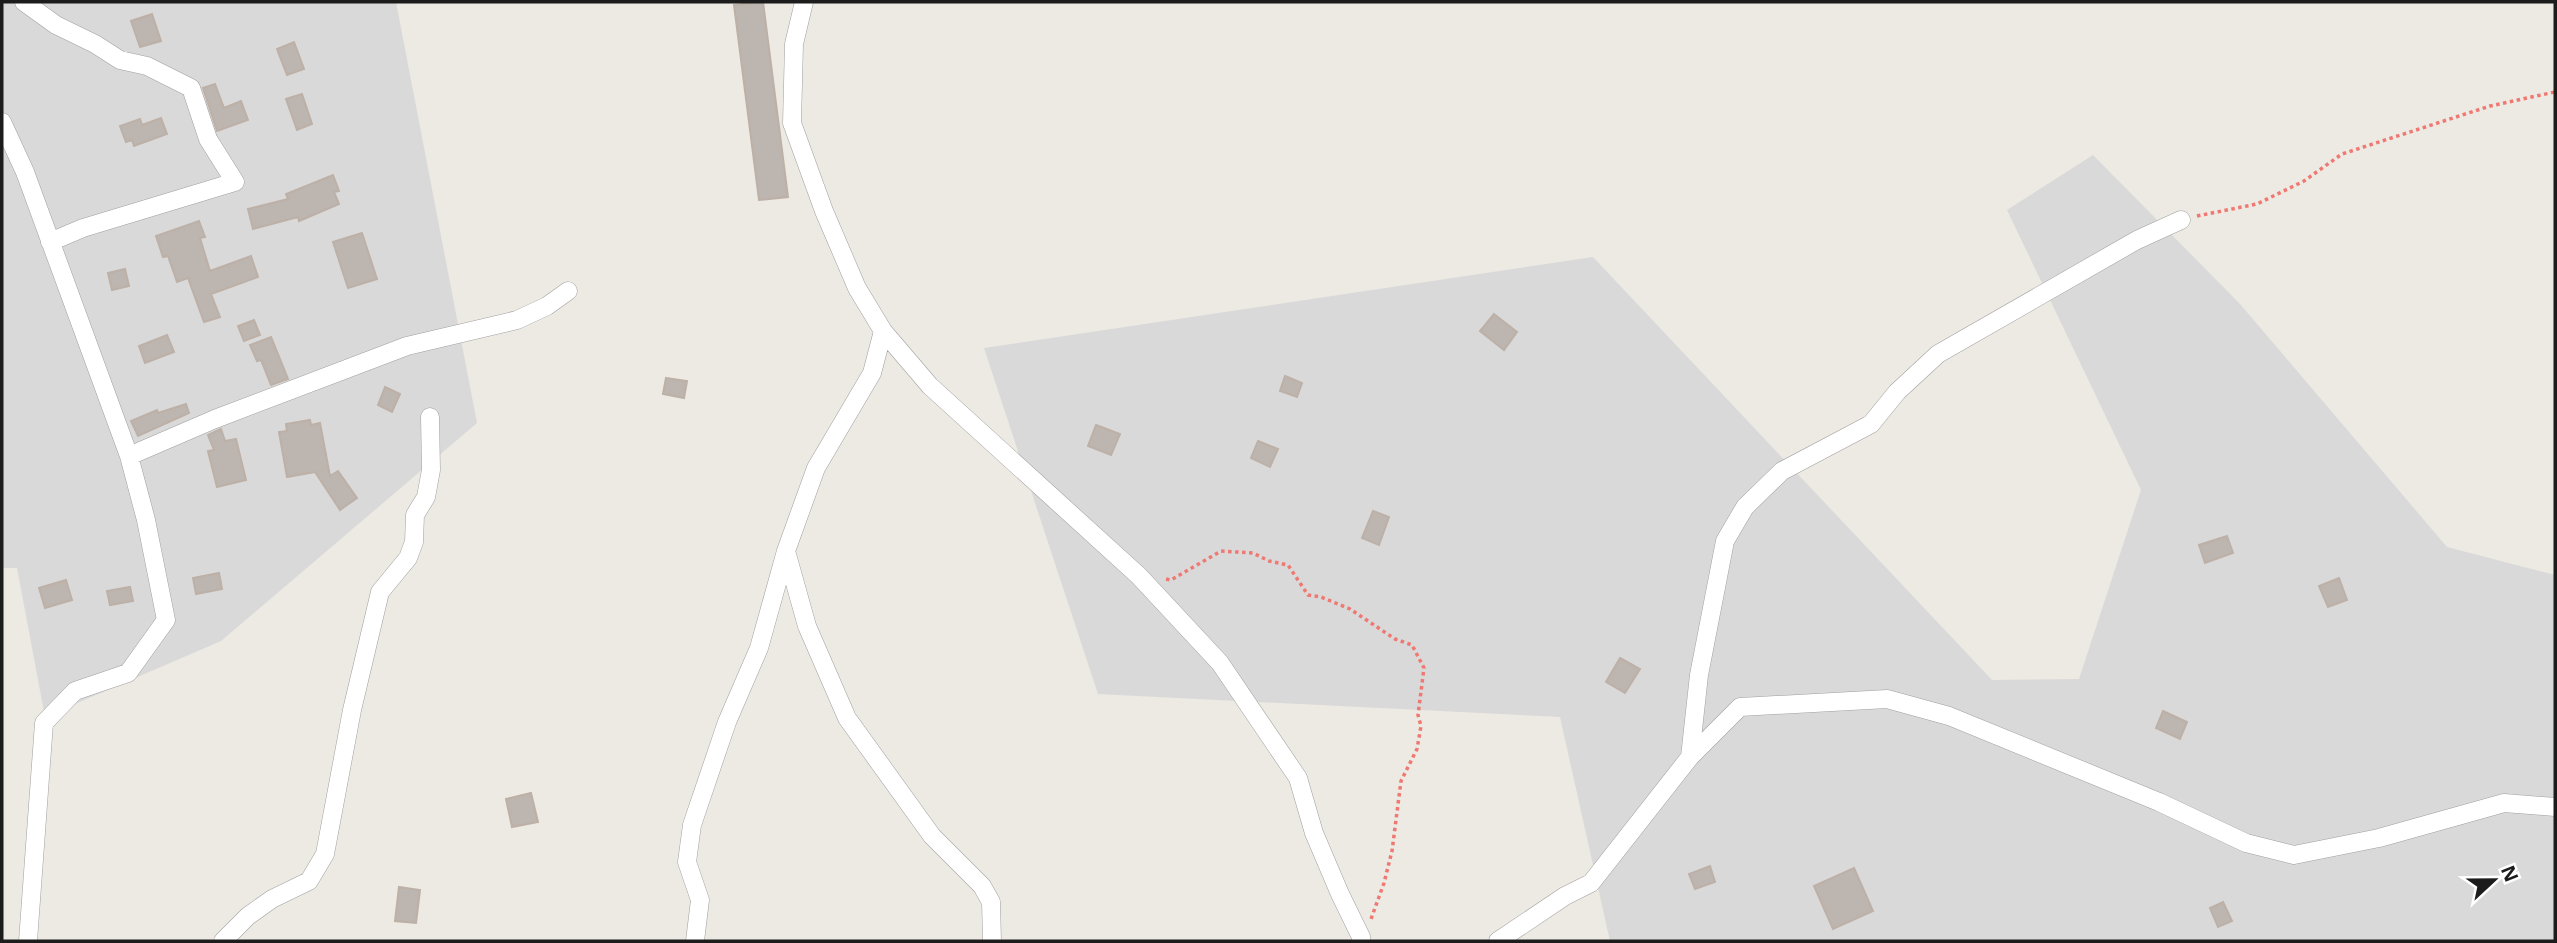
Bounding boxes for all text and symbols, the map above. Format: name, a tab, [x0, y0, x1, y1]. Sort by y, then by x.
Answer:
north arrow	[2459, 845, 2529, 915]
text: N	[2495, 862, 2525, 886]

